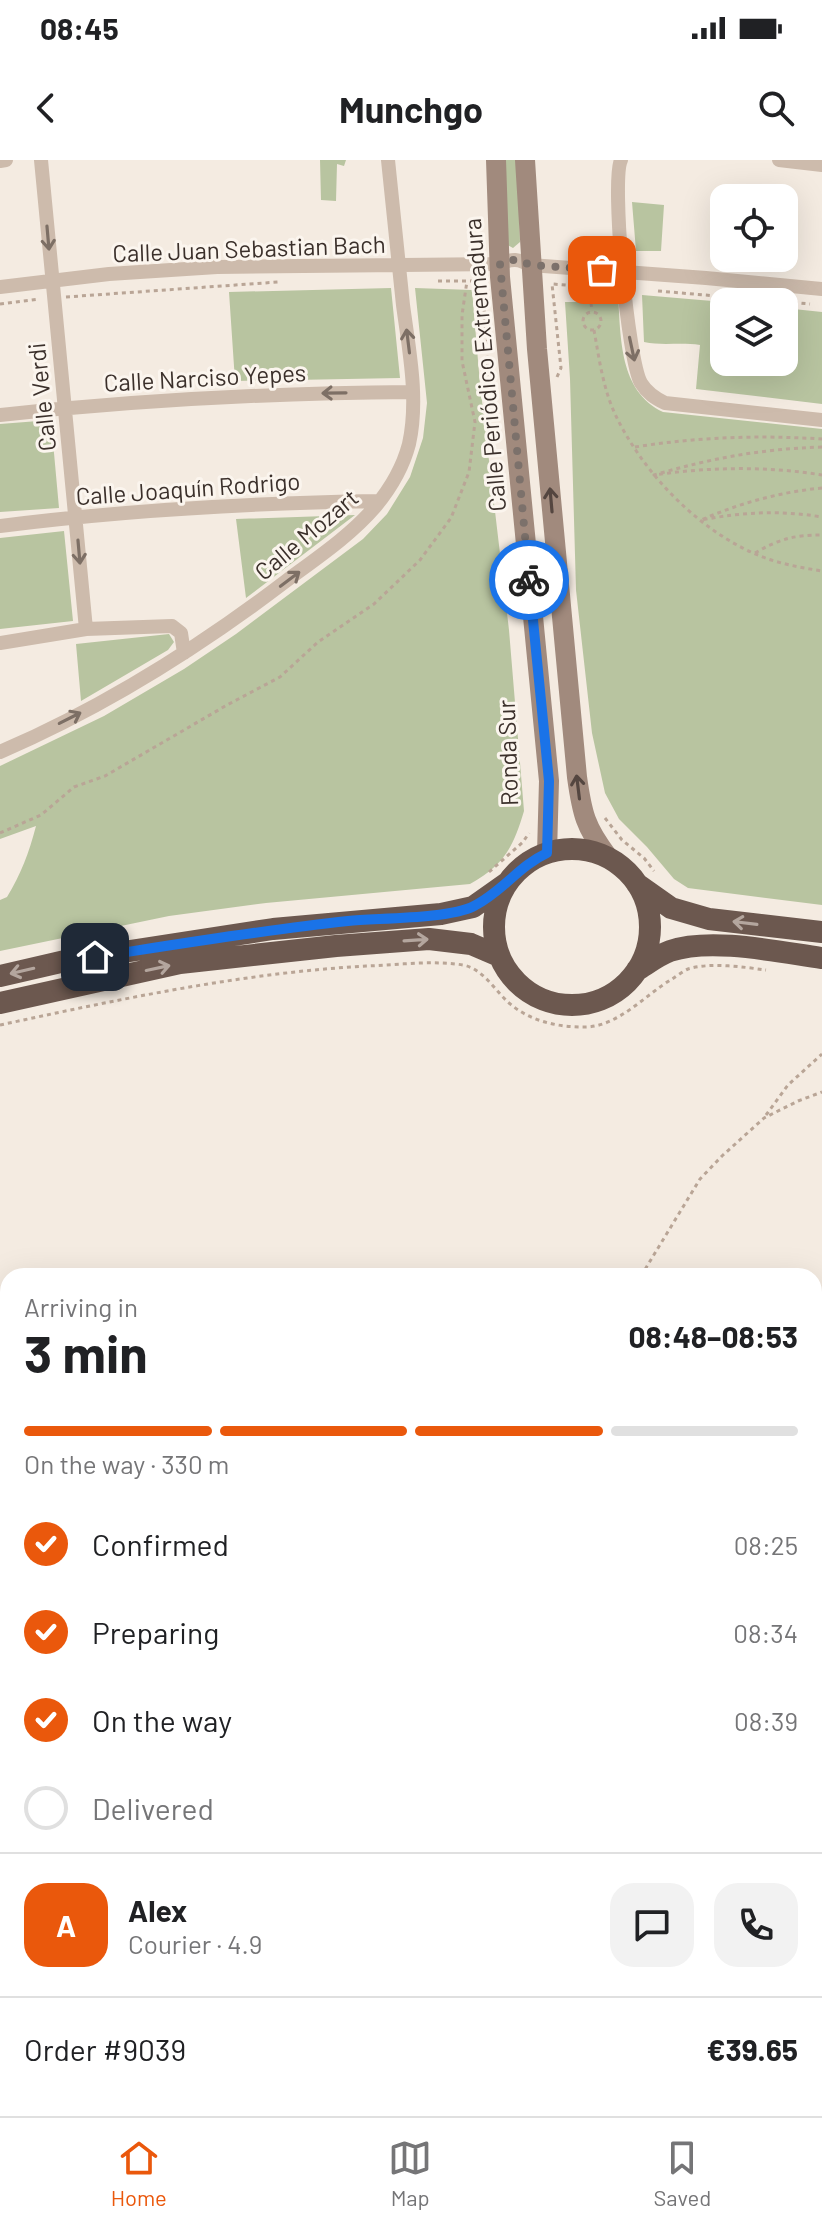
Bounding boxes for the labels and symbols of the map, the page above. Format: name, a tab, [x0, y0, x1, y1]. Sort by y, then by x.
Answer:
street label: Calle Periódico Extremadura	[457, 217, 511, 513]
one-way arrow	[41, 224, 56, 251]
street label: Calle Juan Sebastian Bach	[112, 229, 386, 267]
pin	[568, 236, 636, 304]
one-way arrow	[400, 328, 415, 355]
one-way arrow	[625, 335, 640, 361]
street label: Calle Verdi	[21, 341, 61, 453]
street label: Calle Narciso Yepes	[103, 357, 307, 397]
one-way arrow	[321, 385, 348, 400]
street label: Calle Joaquín Rodrigo	[75, 466, 301, 510]
street label: Calle Mozart	[248, 482, 364, 586]
one-way arrow	[543, 487, 558, 514]
one-way arrow	[71, 538, 86, 565]
courier	[489, 540, 569, 620]
one-way arrow	[278, 570, 300, 587]
street label: Ronda Sur	[491, 699, 523, 807]
one-way arrow	[58, 709, 82, 725]
one-way arrow	[571, 774, 586, 801]
one-way arrow	[732, 916, 758, 931]
pin	[61, 923, 129, 991]
one-way arrow	[402, 932, 429, 947]
one-way arrow	[145, 960, 170, 975]
one-way arrow	[10, 964, 35, 979]

